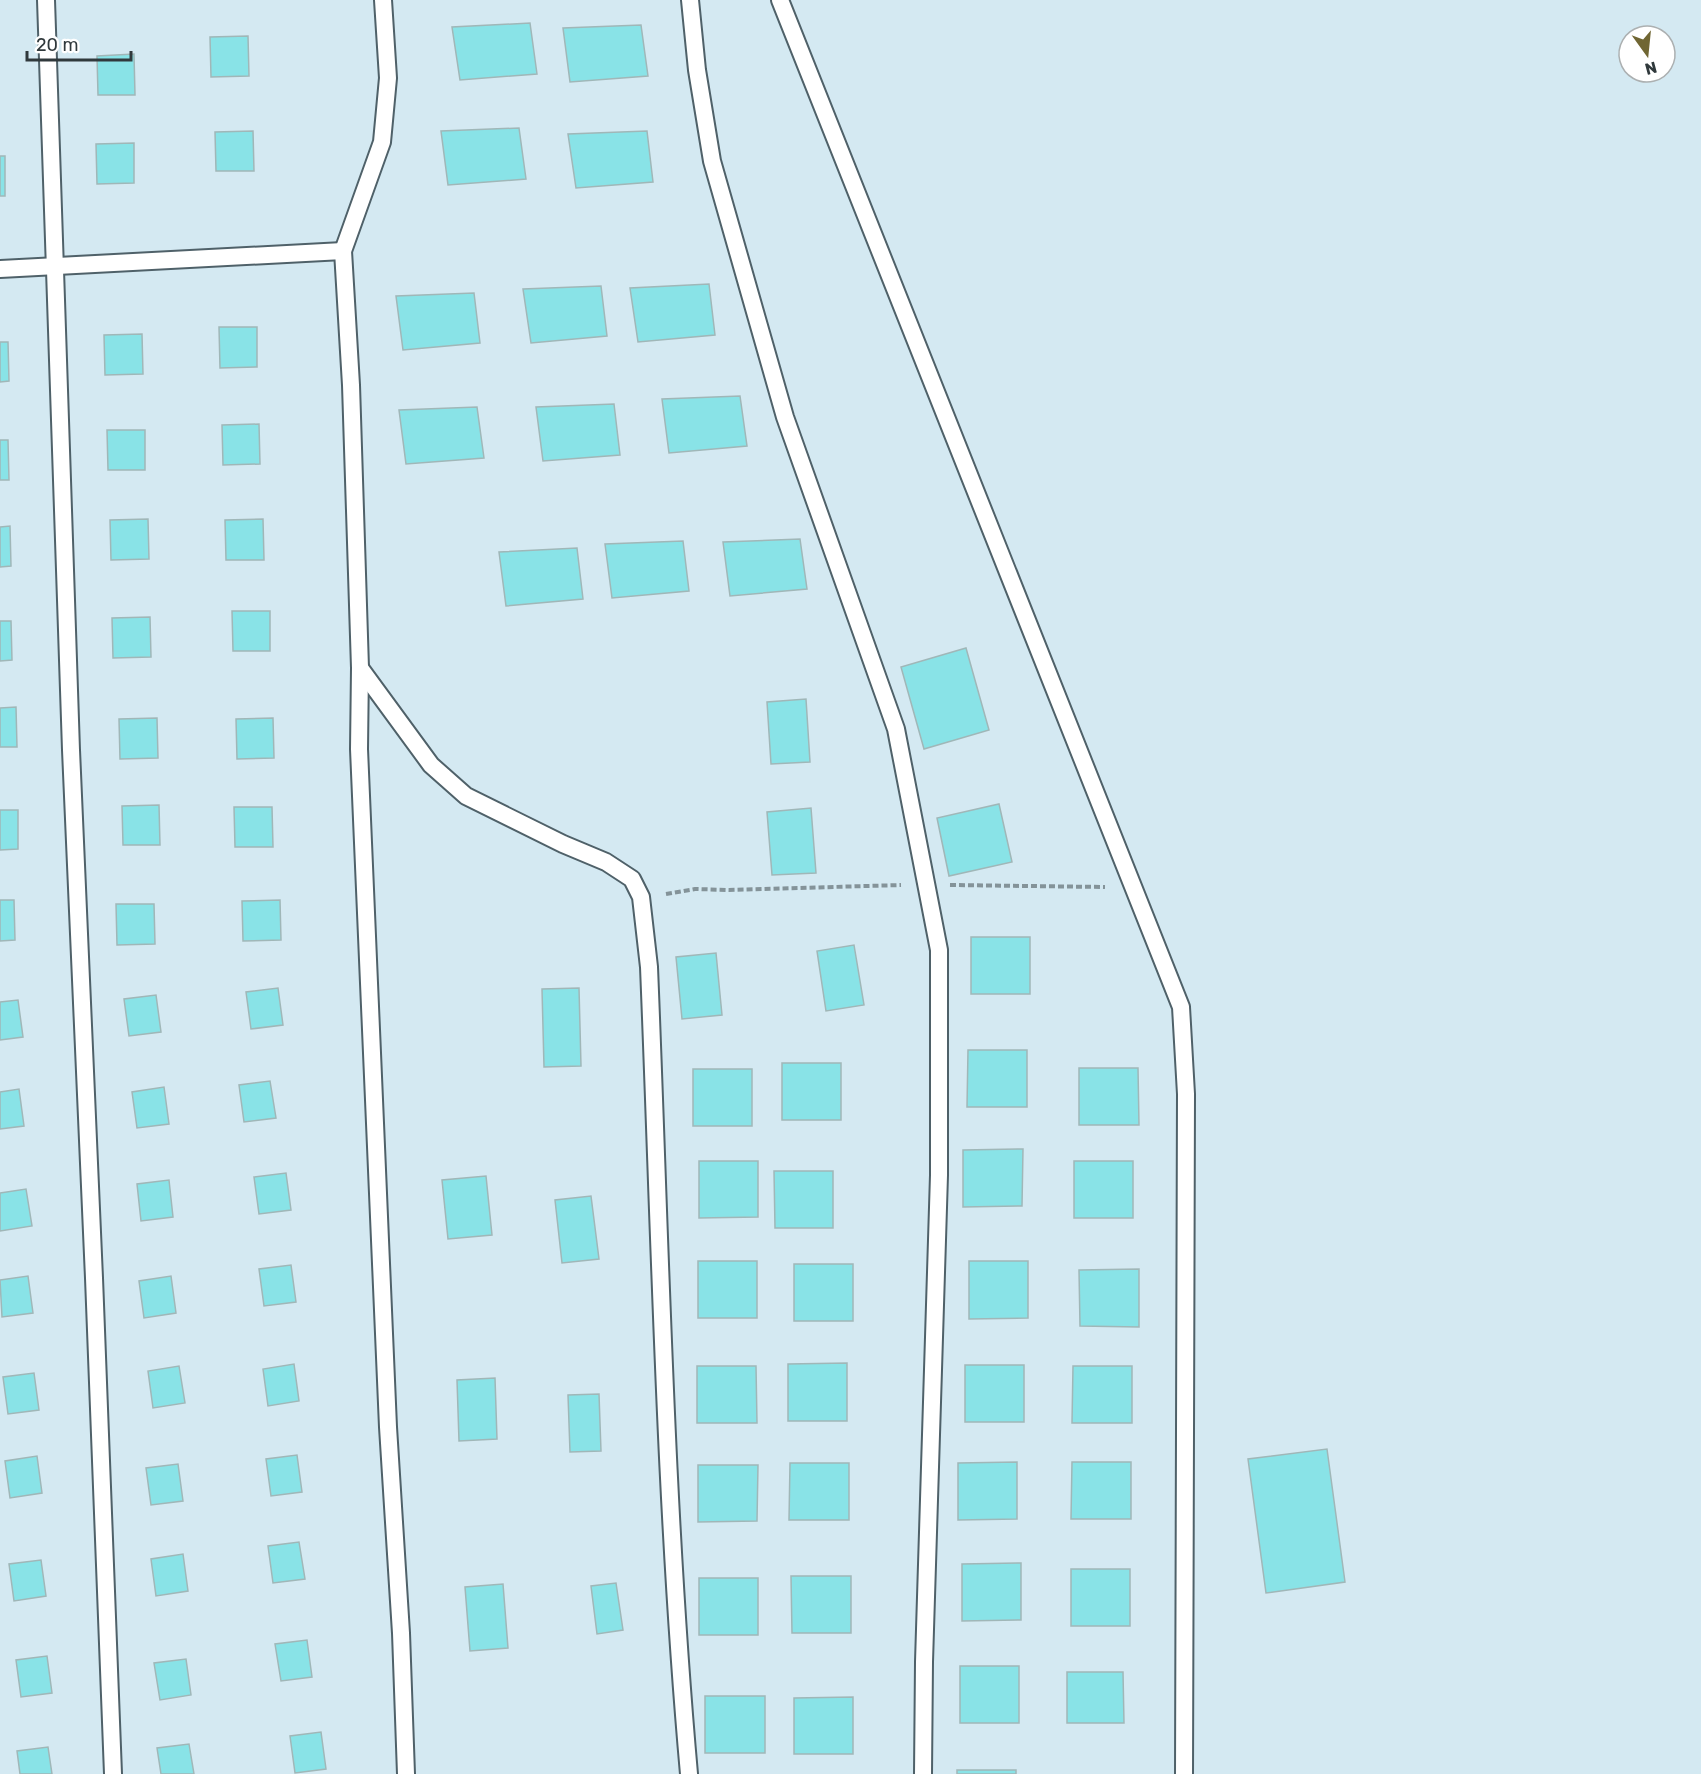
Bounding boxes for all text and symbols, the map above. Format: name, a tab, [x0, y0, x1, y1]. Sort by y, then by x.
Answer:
scale bar	[27, 24, 130, 62]
north arrow	[1617, 24, 1677, 84]
text: 20 m	[36, 34, 78, 56]
text: N	[1643, 57, 1659, 79]

